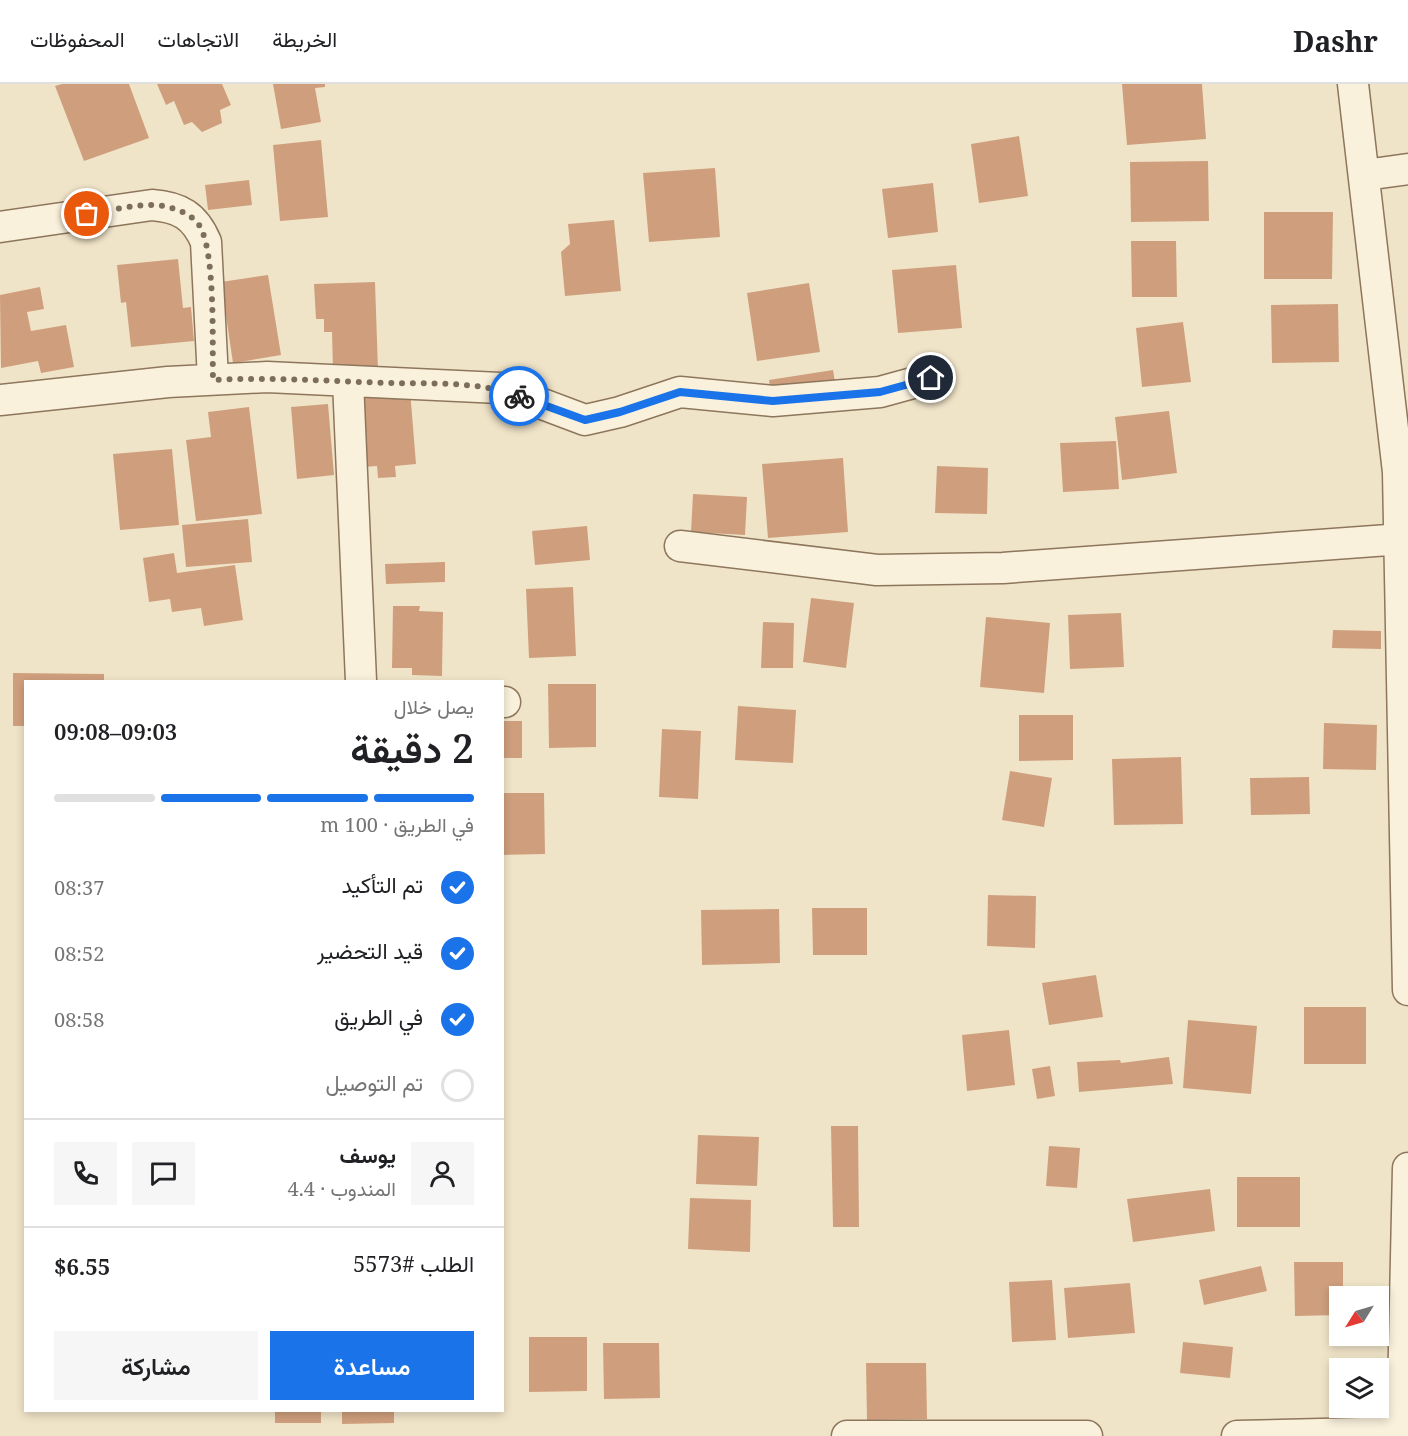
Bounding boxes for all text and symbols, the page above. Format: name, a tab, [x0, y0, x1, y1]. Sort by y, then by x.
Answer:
text: Dashr	[1293, 22, 1378, 60]
text: المحفوظات	[30, 25, 125, 53]
text: الاتجاهات	[158, 25, 239, 53]
text: الخريطة	[272, 25, 337, 53]
pin	[61, 188, 112, 239]
icon: bag	[70, 197, 103, 230]
pin	[905, 352, 956, 403]
icon: home	[914, 361, 947, 394]
courier	[489, 366, 549, 426]
icon: bike	[503, 380, 536, 413]
text: يصل خلال	[394, 693, 474, 720]
text: 09:03–09:08	[54, 716, 177, 746]
text: 2 دقيقة	[350, 721, 474, 774]
text: في الطريق · 100 m	[320, 811, 474, 838]
text: تم التأكيد	[342, 869, 423, 899]
icon: check	[441, 871, 474, 904]
text: 08:37	[54, 874, 104, 901]
text: قيد التحضير	[317, 935, 423, 965]
icon: check	[441, 937, 474, 970]
text: 08:52	[54, 940, 104, 967]
text: في الطريق	[334, 1001, 423, 1031]
icon: check	[441, 1003, 474, 1036]
text: 08:58	[54, 1006, 104, 1033]
text: تم التوصيل	[326, 1067, 423, 1097]
text: يوسف	[340, 1139, 396, 1169]
button: phone	[54, 1142, 117, 1205]
button: chat	[132, 1142, 195, 1205]
button: person	[411, 1142, 474, 1205]
text: المندوب · 4.4	[288, 1175, 396, 1202]
text: الطلب #5573	[353, 1248, 474, 1278]
text: $6.55	[54, 1251, 110, 1281]
north arrow	[1329, 1286, 1389, 1346]
map controls	[1329, 1286, 1389, 1418]
button: مشاركة	[54, 1331, 258, 1400]
button: مساعدة	[270, 1331, 474, 1400]
button: layers	[1329, 1358, 1389, 1418]

